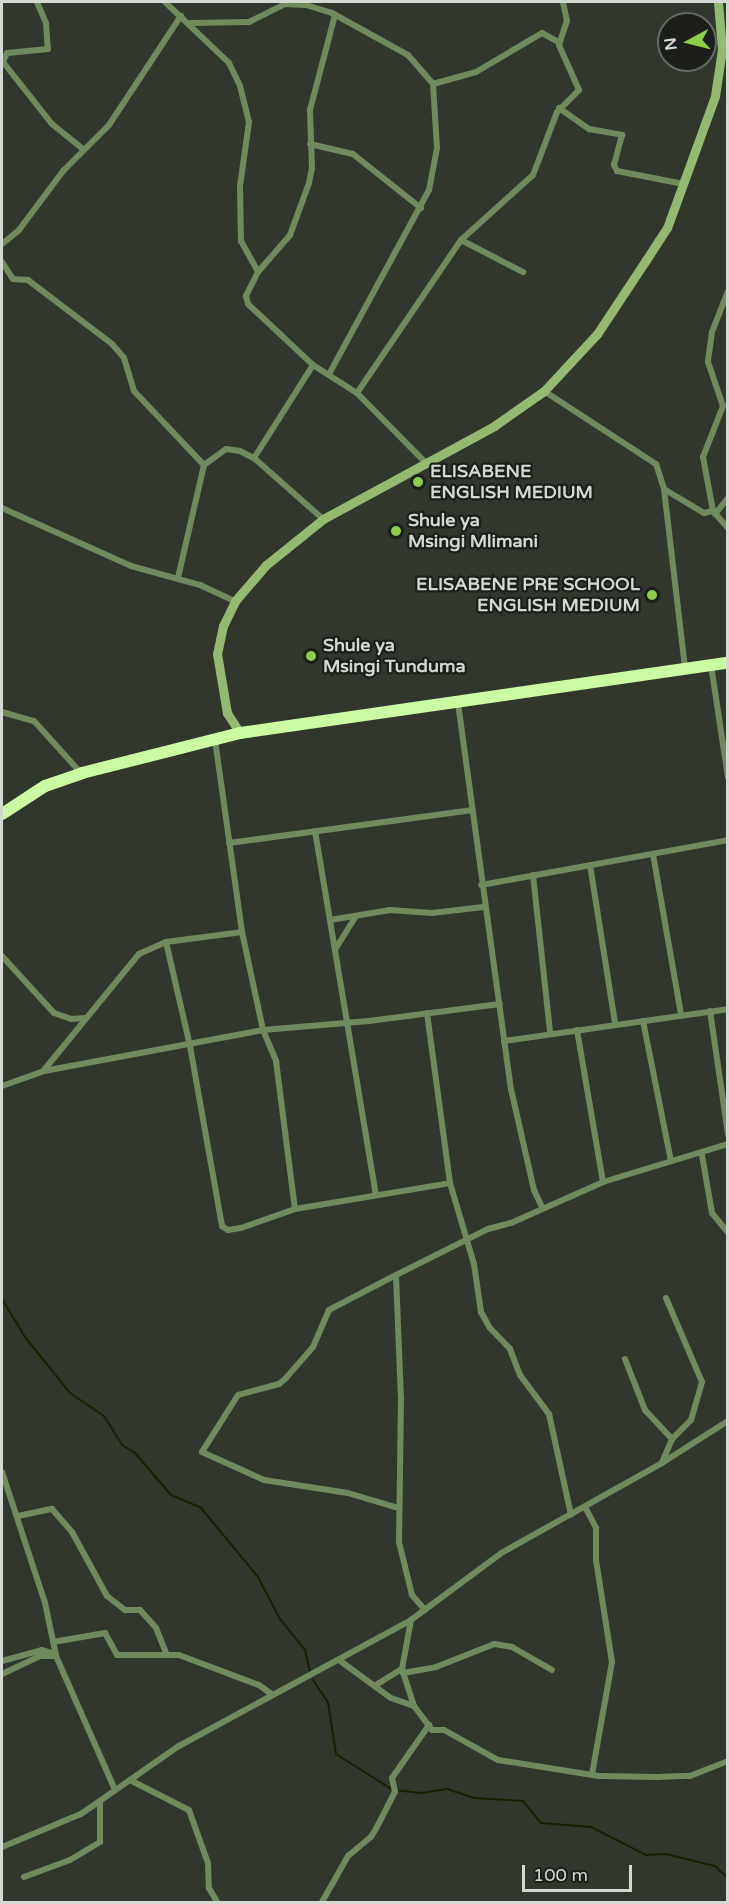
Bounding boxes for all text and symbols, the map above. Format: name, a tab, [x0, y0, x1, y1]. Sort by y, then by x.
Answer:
north arrow	[657, 12, 717, 72]
text: N	[660, 36, 682, 52]
place label: ELISABENE ENGLISH MEDIUM	[430, 461, 593, 504]
marker: ELISABENE ENGLISH MEDIUM	[411, 475, 425, 489]
place label: Shule ya Msingi Mlimani	[408, 510, 538, 552]
marker: Shule ya Msingi Mlimani	[389, 524, 403, 538]
place label: ELISABENE PRE SCHOOL ENGLISH MEDIUM	[416, 574, 640, 616]
marker: ELISABENE PRE SCHOOL ENGLISH MEDIUM	[645, 588, 659, 602]
place label: Shule ya Msingi Tunduma	[323, 635, 466, 678]
marker: Shule ya Msingi Tunduma	[304, 649, 318, 663]
scale bar	[525, 1853, 634, 1891]
text: 100 m	[533, 1864, 588, 1886]

